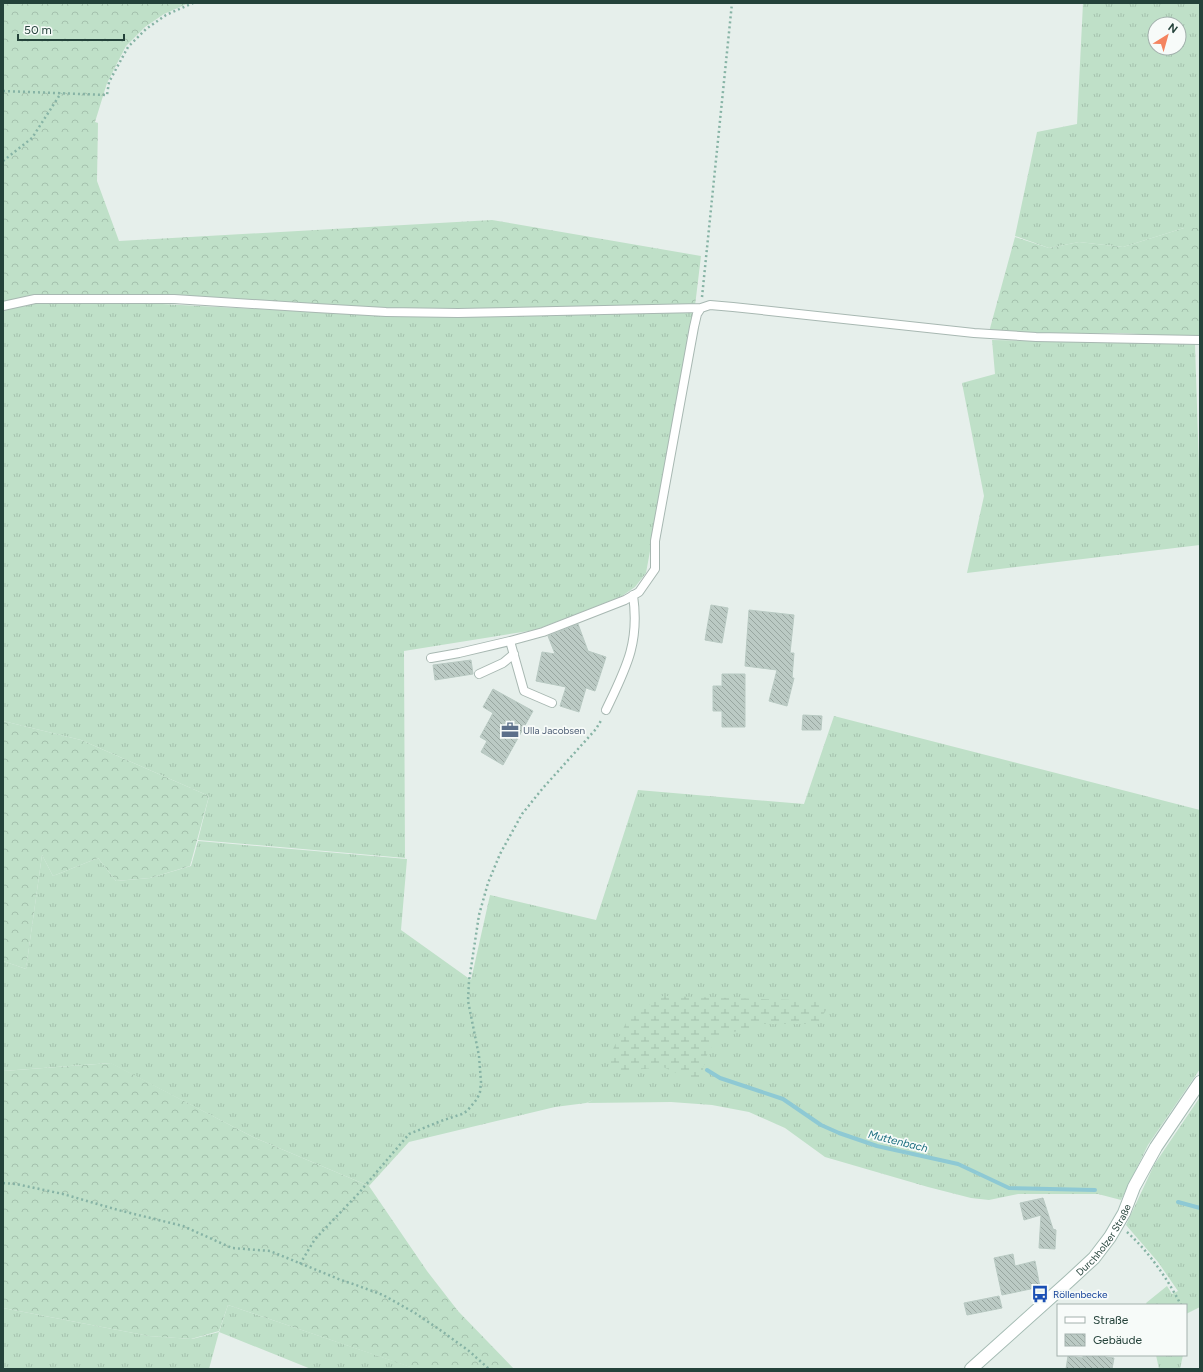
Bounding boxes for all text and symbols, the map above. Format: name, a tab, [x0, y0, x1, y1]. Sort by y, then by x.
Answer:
scale bar	[18, 16, 124, 42]
north arrow	[1147, 16, 1187, 56]
text: N	[1165, 21, 1180, 36]
text: 50 m	[24, 23, 52, 37]
office icon: Ulla Jacobsen	[500, 720, 520, 740]
place label: Ulla Jacobsen	[523, 724, 585, 737]
water label: Muttenbach	[867, 1128, 929, 1155]
street label: Durchholzer Straße	[1073, 1202, 1134, 1279]
bus stop icon: Röllenbecke	[1030, 1284, 1050, 1304]
place label: Röllenbecke	[1053, 1288, 1108, 1301]
legend	[1057, 1304, 1187, 1356]
text: Straße	[1093, 1313, 1129, 1327]
text: Gebäude	[1093, 1333, 1143, 1347]

